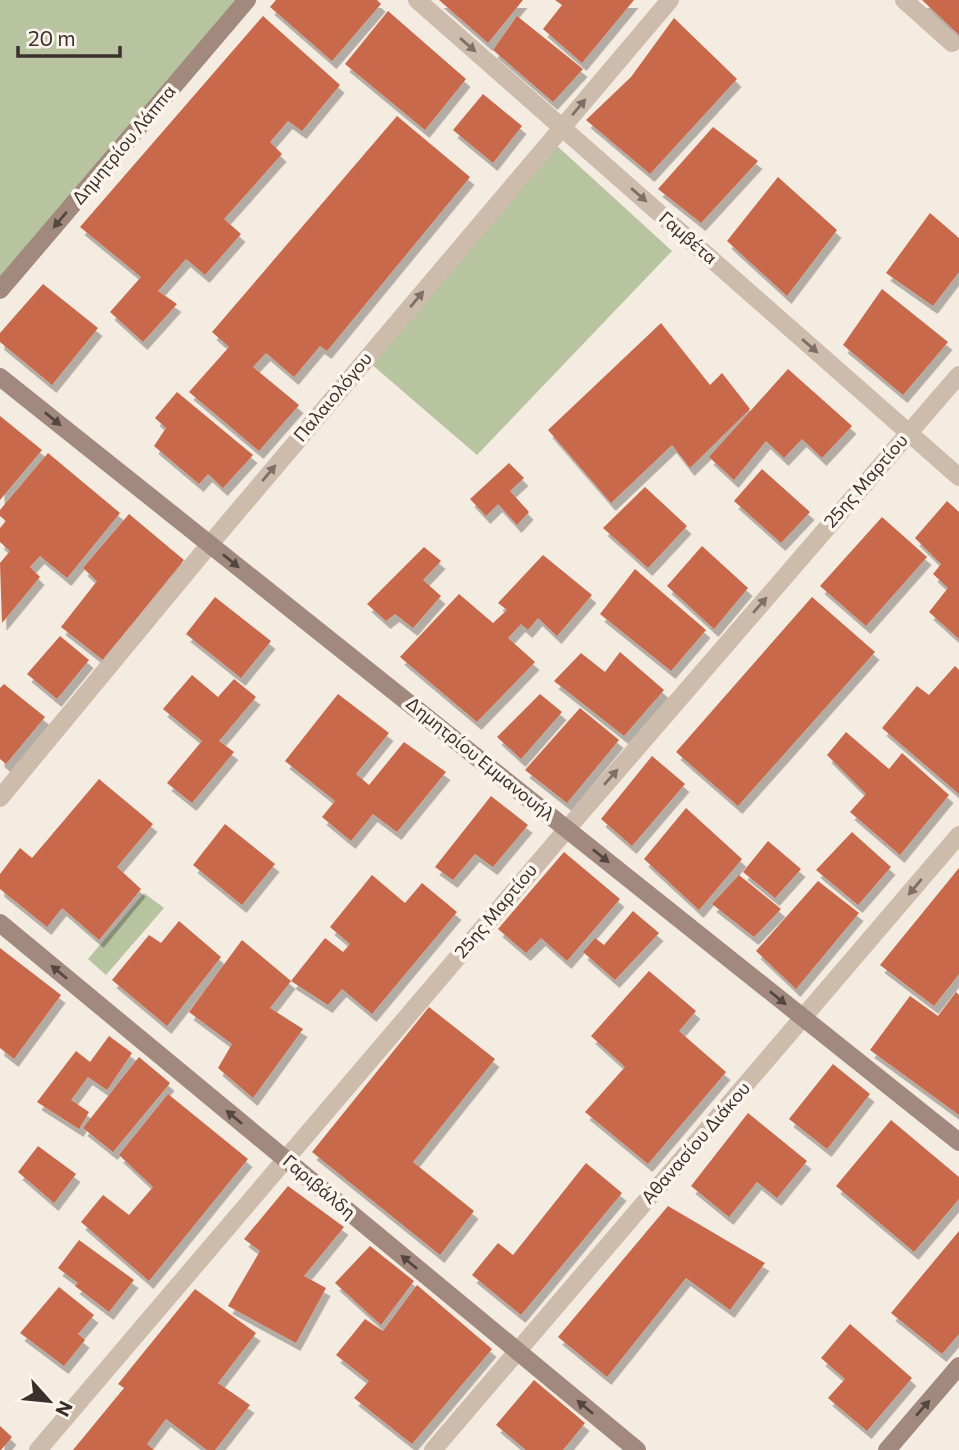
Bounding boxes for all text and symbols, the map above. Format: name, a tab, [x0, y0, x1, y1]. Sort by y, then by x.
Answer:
scale bar	[18, 14, 119, 58]
text: 20 m	[28, 25, 76, 50]
one-way arrow	[459, 37, 477, 53]
street label: Δημητρίου Λάππα	[67, 80, 180, 209]
one-way arrow	[572, 98, 587, 116]
one-way arrow	[630, 187, 648, 203]
street label: Γαμβέτα	[655, 206, 722, 268]
one-way arrow	[53, 211, 68, 228]
one-way arrow	[409, 291, 424, 309]
one-way arrow	[801, 337, 818, 353]
street label: Παλαιολόγου	[288, 347, 376, 446]
one-way arrow	[44, 412, 62, 427]
street label: 25ης Μαρτίου	[819, 429, 912, 532]
one-way arrow	[262, 464, 277, 482]
one-way arrow	[223, 553, 240, 568]
one-way arrow	[752, 596, 767, 613]
street label: Δημητρίου Εμμανουήλ	[402, 692, 560, 825]
one-way arrow	[603, 768, 619, 786]
one-way arrow	[591, 848, 609, 863]
street label: 25ης Μαρτίου	[449, 859, 541, 962]
one-way arrow	[907, 878, 923, 896]
one-way arrow	[50, 965, 67, 980]
one-way arrow	[769, 990, 787, 1005]
street label: Αθανασίου Διάκου	[636, 1077, 754, 1208]
one-way arrow	[226, 1110, 243, 1125]
street label: Γαριβάλδη	[279, 1149, 360, 1223]
one-way arrow	[401, 1254, 419, 1269]
north arrow	[14, 1366, 84, 1436]
text: N	[51, 1397, 78, 1421]
one-way arrow	[576, 1399, 594, 1414]
one-way arrow	[915, 1399, 931, 1417]

